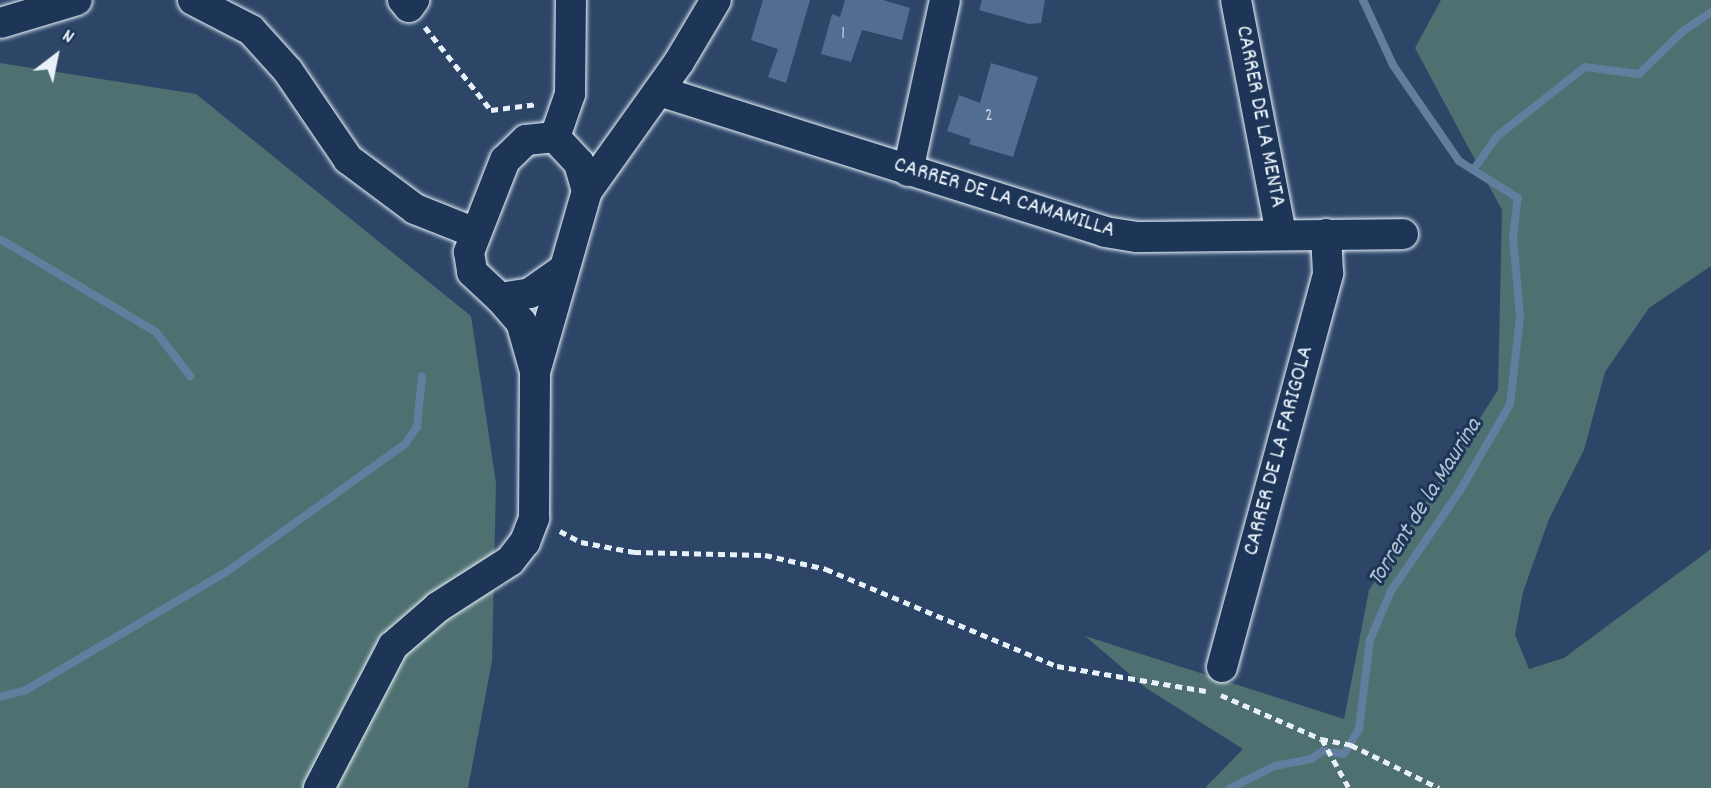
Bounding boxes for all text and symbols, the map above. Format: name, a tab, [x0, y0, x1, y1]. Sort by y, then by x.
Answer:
north arrow	[21, 21, 91, 91]
text: N	[56, 24, 79, 52]
house number: 1	[841, 24, 845, 46]
street label: CARRER DE LA MENTA	[1228, 24, 1290, 210]
house number: 2	[985, 106, 993, 128]
street label: CARRER DE LA CAMAMILLA	[890, 152, 1118, 246]
street label: CARRER DE LA FARIGOLA	[1239, 343, 1321, 559]
water label: Torrent de la Maurina	[1363, 414, 1489, 592]

